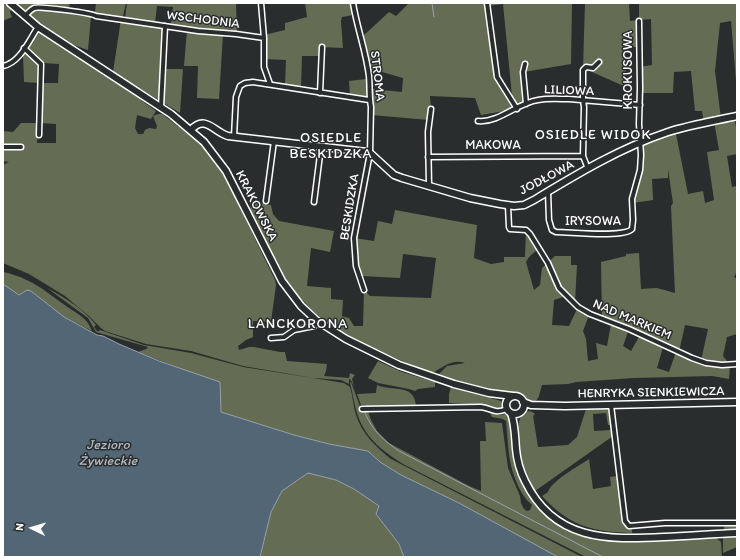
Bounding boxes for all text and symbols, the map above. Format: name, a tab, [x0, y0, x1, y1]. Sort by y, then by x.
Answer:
street label: WSCHODNIA	[165, 8, 241, 32]
street label: KROKUSOWA	[621, 31, 637, 109]
street label: STROMA	[366, 50, 388, 102]
street label: LILIOWA	[544, 82, 594, 100]
district label: OSIEDLE WIDOK	[536, 127, 650, 143]
district label: OSIEDLE BESKIDZKA	[290, 130, 372, 162]
street label: MAKOWA	[465, 138, 521, 154]
street label: JODŁOWA	[517, 157, 577, 199]
street label: KRAKOWSKA	[231, 168, 281, 244]
street label: BESKIDZKA	[337, 173, 363, 241]
street label: IRYSOWA	[565, 214, 621, 230]
street label: NAD MARKIEM	[590, 296, 674, 344]
district label: LANCKORONA	[248, 316, 348, 332]
street label: HENRYKA SIENKIEWICZA	[577, 384, 725, 402]
water label: Jezioro Żywieckie	[79, 437, 137, 470]
north arrow	[12, 508, 52, 548]
text: N	[13, 523, 26, 531]

